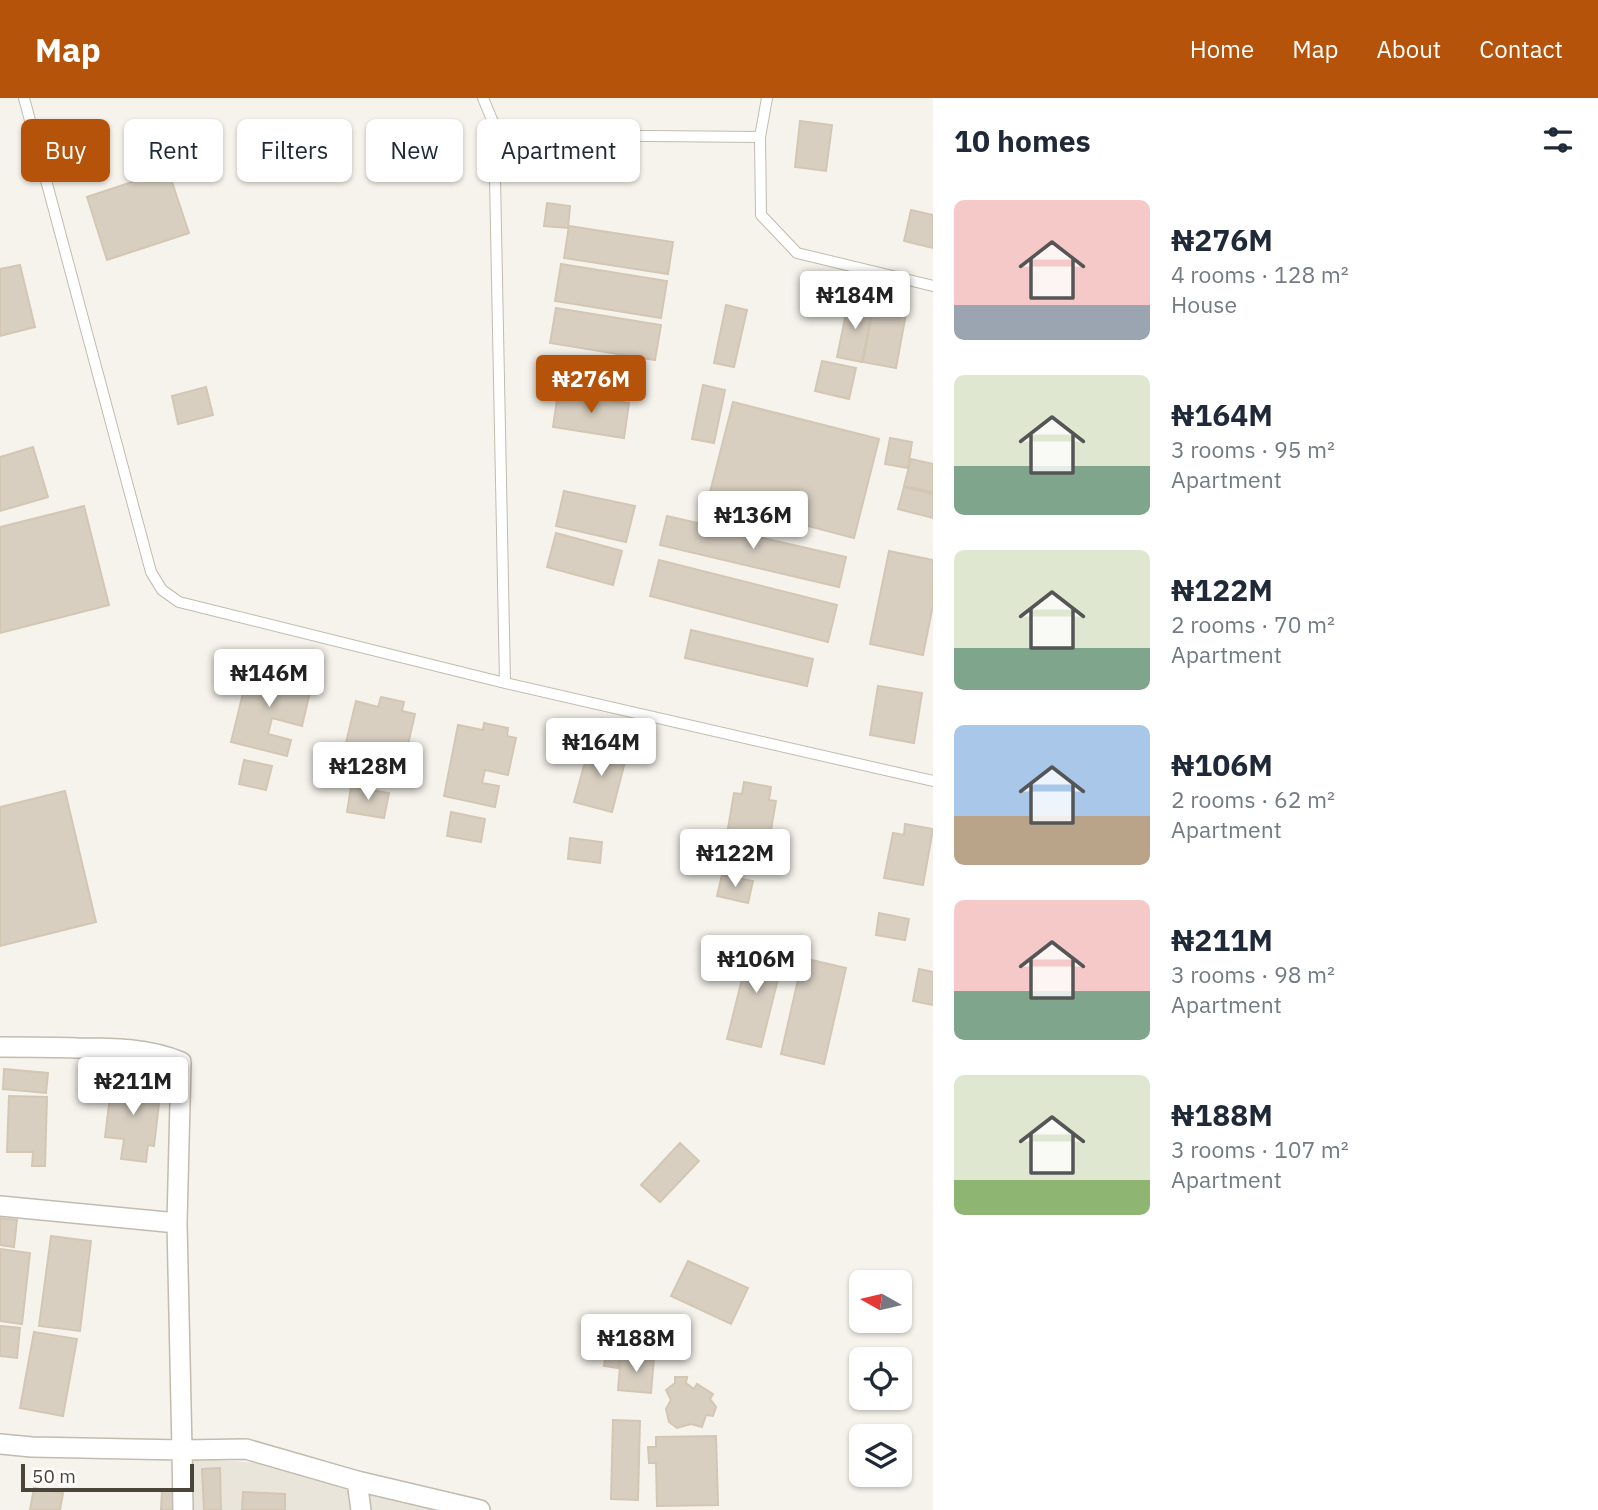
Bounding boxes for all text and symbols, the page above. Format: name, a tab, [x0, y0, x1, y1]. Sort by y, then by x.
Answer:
text: Map	[35, 28, 101, 71]
text: Home	[1190, 33, 1254, 65]
text: Map	[1292, 33, 1338, 65]
text: About	[1376, 33, 1441, 65]
text: Contact	[1479, 33, 1563, 65]
chip: Buy	[21, 119, 110, 182]
chip: Rent	[124, 119, 223, 182]
chip: Filters	[237, 119, 352, 182]
chip: New	[366, 119, 463, 182]
chip: Apartment	[477, 119, 640, 182]
text: 10 homes	[954, 121, 1091, 160]
icon: filters	[1539, 121, 1577, 159]
text: ₦276M	[1171, 220, 1273, 259]
icon: home	[1010, 228, 1094, 312]
text: 4 rooms · 128 m²	[1171, 259, 1349, 289]
pin: ₦184M	[806, 272, 904, 331]
text: ₦184M	[816, 279, 894, 309]
text: House	[1171, 289, 1237, 319]
pin: ₦276M	[542, 356, 640, 415]
text: ₦276M	[552, 363, 630, 393]
text: ₦164M	[1171, 395, 1273, 434]
icon: home	[1010, 403, 1094, 487]
text: 3 rooms · 95 m²	[1171, 434, 1335, 464]
text: Apartment	[1171, 464, 1282, 494]
pin: ₦136M	[704, 491, 802, 551]
text: ₦136M	[714, 499, 792, 529]
text: ₦122M	[1171, 570, 1273, 609]
icon: home	[1010, 578, 1094, 662]
text: 2 rooms · 70 m²	[1171, 609, 1335, 639]
text: Apartment	[1171, 639, 1282, 669]
pin: ₦146M	[220, 650, 318, 709]
text: ₦146M	[230, 657, 308, 687]
pin: ₦164M	[552, 718, 650, 778]
text: ₦164M	[562, 726, 640, 756]
pin: ₦128M	[319, 742, 417, 802]
text: ₦106M	[1171, 745, 1273, 784]
text: ₦128M	[329, 750, 407, 780]
icon: home	[1010, 753, 1094, 837]
text: 2 rooms · 62 m²	[1171, 784, 1335, 814]
text: Apartment	[1171, 814, 1282, 844]
pin: ₦122M	[686, 830, 784, 889]
text: ₦122M	[696, 837, 774, 867]
text: ₦211M	[1171, 920, 1273, 959]
icon: home	[1010, 928, 1094, 1012]
pin: ₦106M	[707, 936, 805, 995]
text: ₦106M	[717, 943, 795, 973]
text: 3 rooms · 98 m²	[1171, 959, 1335, 989]
text: Apartment	[1171, 989, 1282, 1019]
pin: ₦211M	[84, 1058, 182, 1117]
text: ₦211M	[94, 1065, 172, 1095]
text: ₦188M	[1171, 1095, 1273, 1134]
icon: home	[1010, 1103, 1094, 1187]
text: 3 rooms · 107 m²	[1171, 1134, 1349, 1164]
text: Apartment	[1171, 1164, 1282, 1194]
north arrow	[849, 1270, 912, 1334]
map controls	[849, 1270, 912, 1487]
pin: ₦188M	[587, 1314, 685, 1374]
text: ₦188M	[597, 1322, 675, 1352]
button: locate	[849, 1347, 912, 1410]
button: layers	[849, 1424, 912, 1487]
scale bar	[21, 1461, 194, 1493]
text: 50 m	[32, 1464, 76, 1488]

